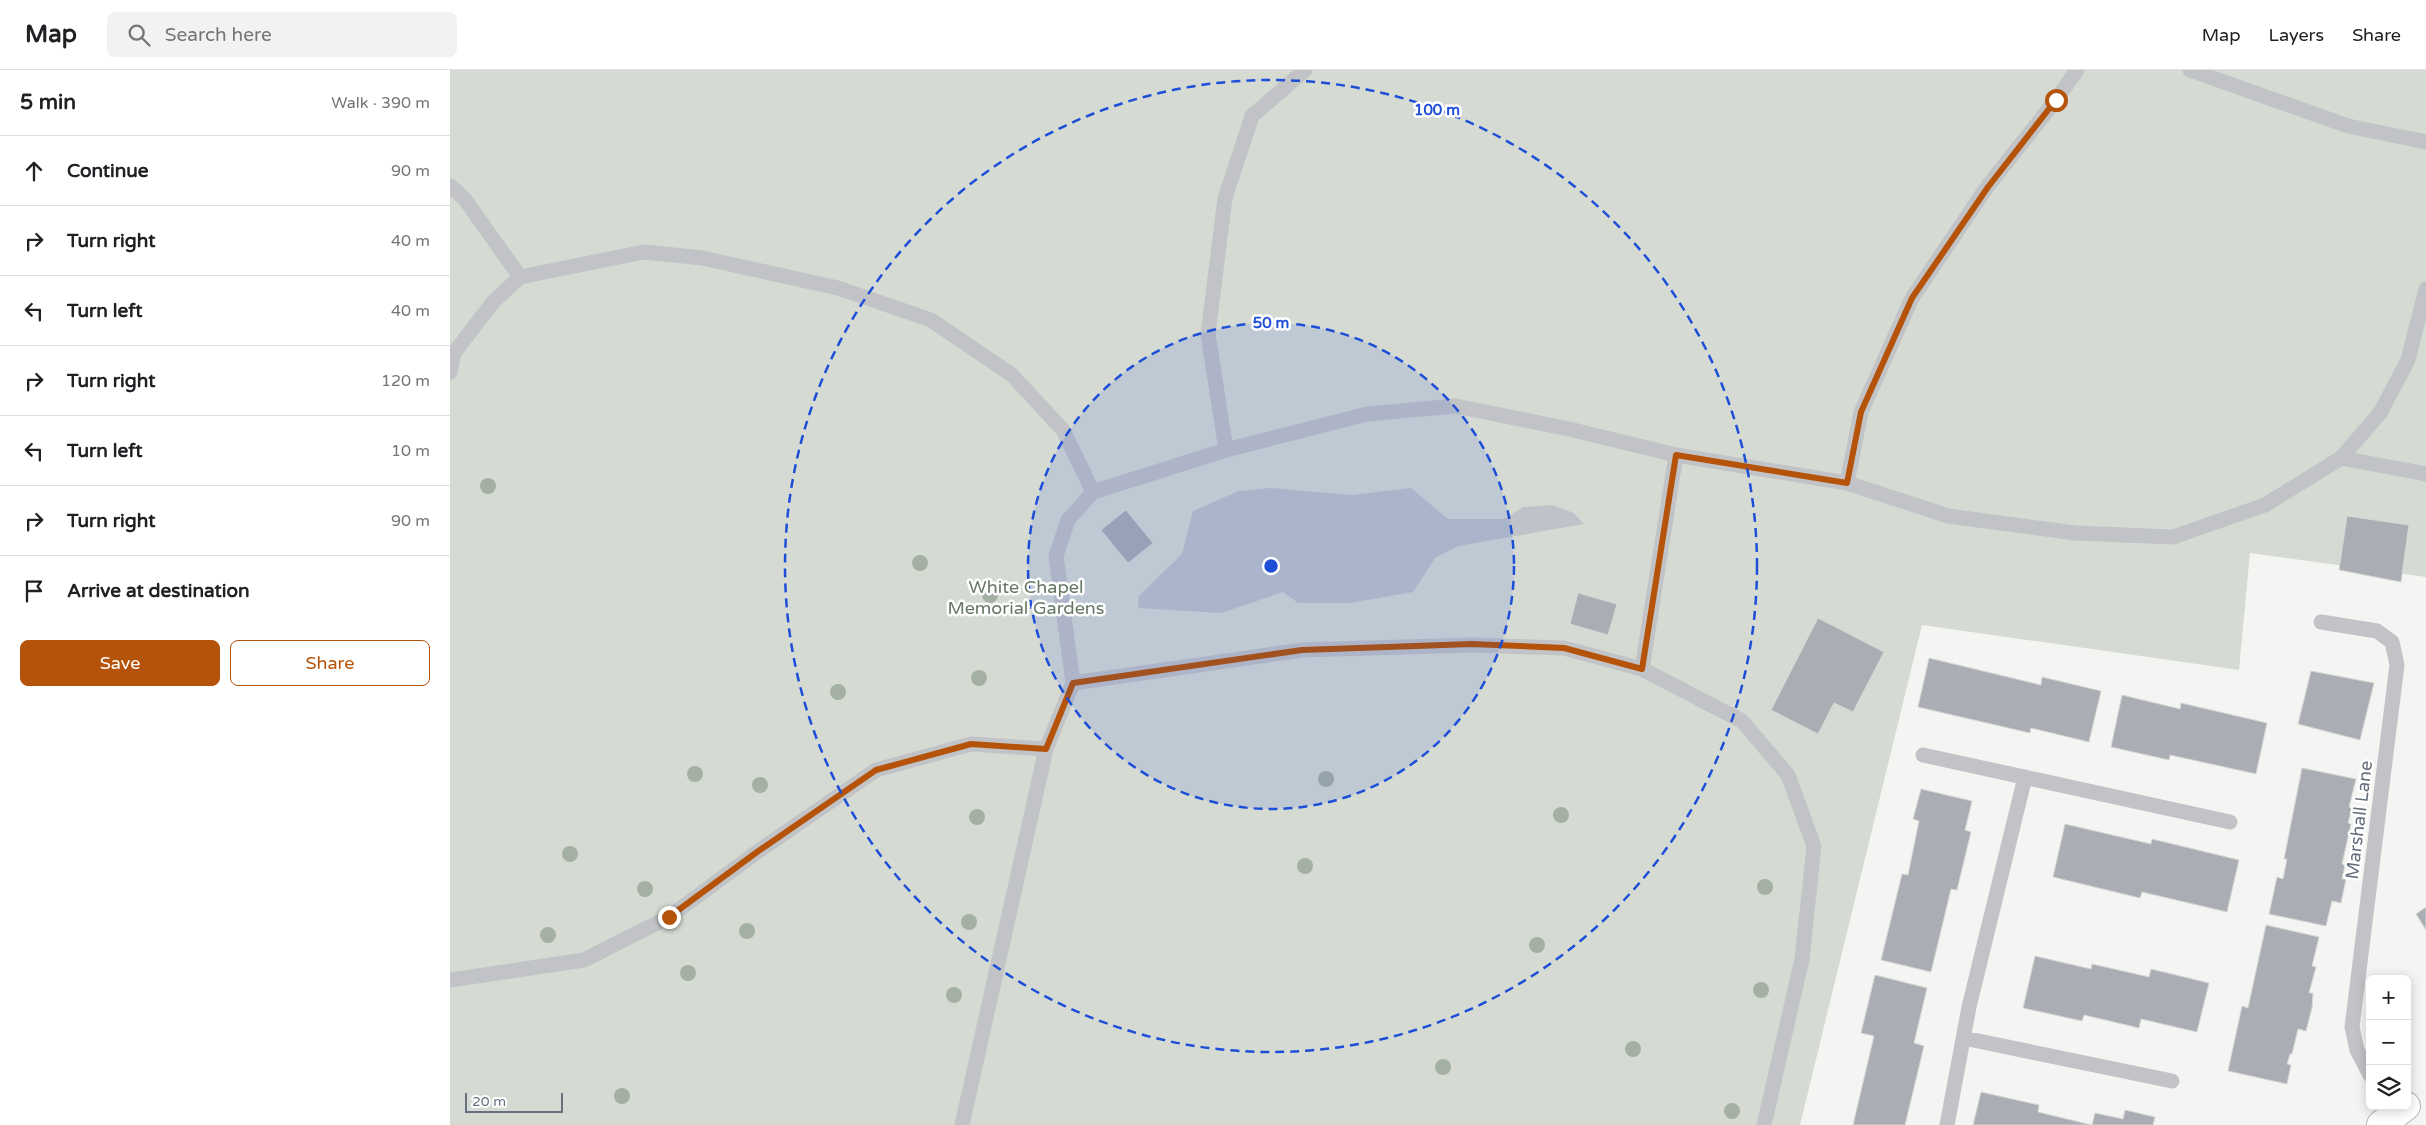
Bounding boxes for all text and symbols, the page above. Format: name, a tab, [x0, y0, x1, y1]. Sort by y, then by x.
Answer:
search box	[107, 12, 457, 57]
text: Map	[25, 20, 77, 49]
icon: search	[125, 21, 153, 49]
text: Search here	[165, 24, 272, 46]
text: Map	[2202, 24, 2241, 46]
text: Layers	[2269, 24, 2324, 46]
text: Share	[2352, 24, 2401, 46]
route start	[2045, 89, 2068, 112]
text: 5 min	[20, 90, 76, 115]
text: Walk · 390 m	[331, 93, 430, 113]
text: 100 m	[1414, 101, 1460, 119]
icon: ahead	[20, 157, 48, 185]
text: Continue	[67, 160, 149, 182]
text: 90 m	[391, 161, 430, 181]
icon: right	[20, 227, 48, 255]
text: Turn right	[67, 230, 155, 252]
text: 40 m	[391, 231, 430, 251]
icon: left	[20, 297, 48, 325]
text: Turn left	[67, 300, 143, 322]
text: 40 m	[391, 301, 430, 321]
text: 50 m	[1253, 314, 1289, 332]
icon: right	[20, 367, 48, 395]
text: Turn right	[67, 370, 155, 392]
text: 120 m	[381, 371, 430, 391]
icon: left	[20, 437, 48, 465]
text: Turn left	[67, 440, 143, 462]
text: 10 m	[391, 441, 430, 461]
icon: right	[20, 507, 48, 535]
text: Turn right	[67, 510, 155, 532]
text: 90 m	[391, 511, 430, 531]
centre of rings	[1262, 557, 1280, 575]
park label: White Chapel Memorial Gardens	[948, 576, 1104, 619]
icon: arrive	[20, 577, 48, 605]
text: Arrive at destination	[67, 580, 250, 602]
button: Save	[20, 640, 220, 686]
button: Share	[230, 640, 430, 686]
street label: Marshall Lane	[2341, 759, 2377, 881]
route end	[658, 906, 681, 929]
map controls	[2366, 975, 2411, 1110]
button: +	[2366, 975, 2411, 1020]
button: −	[2366, 1020, 2411, 1065]
button: layers	[2366, 1065, 2411, 1110]
scale bar	[465, 1090, 562, 1113]
text: 20 m	[472, 1093, 506, 1110]

